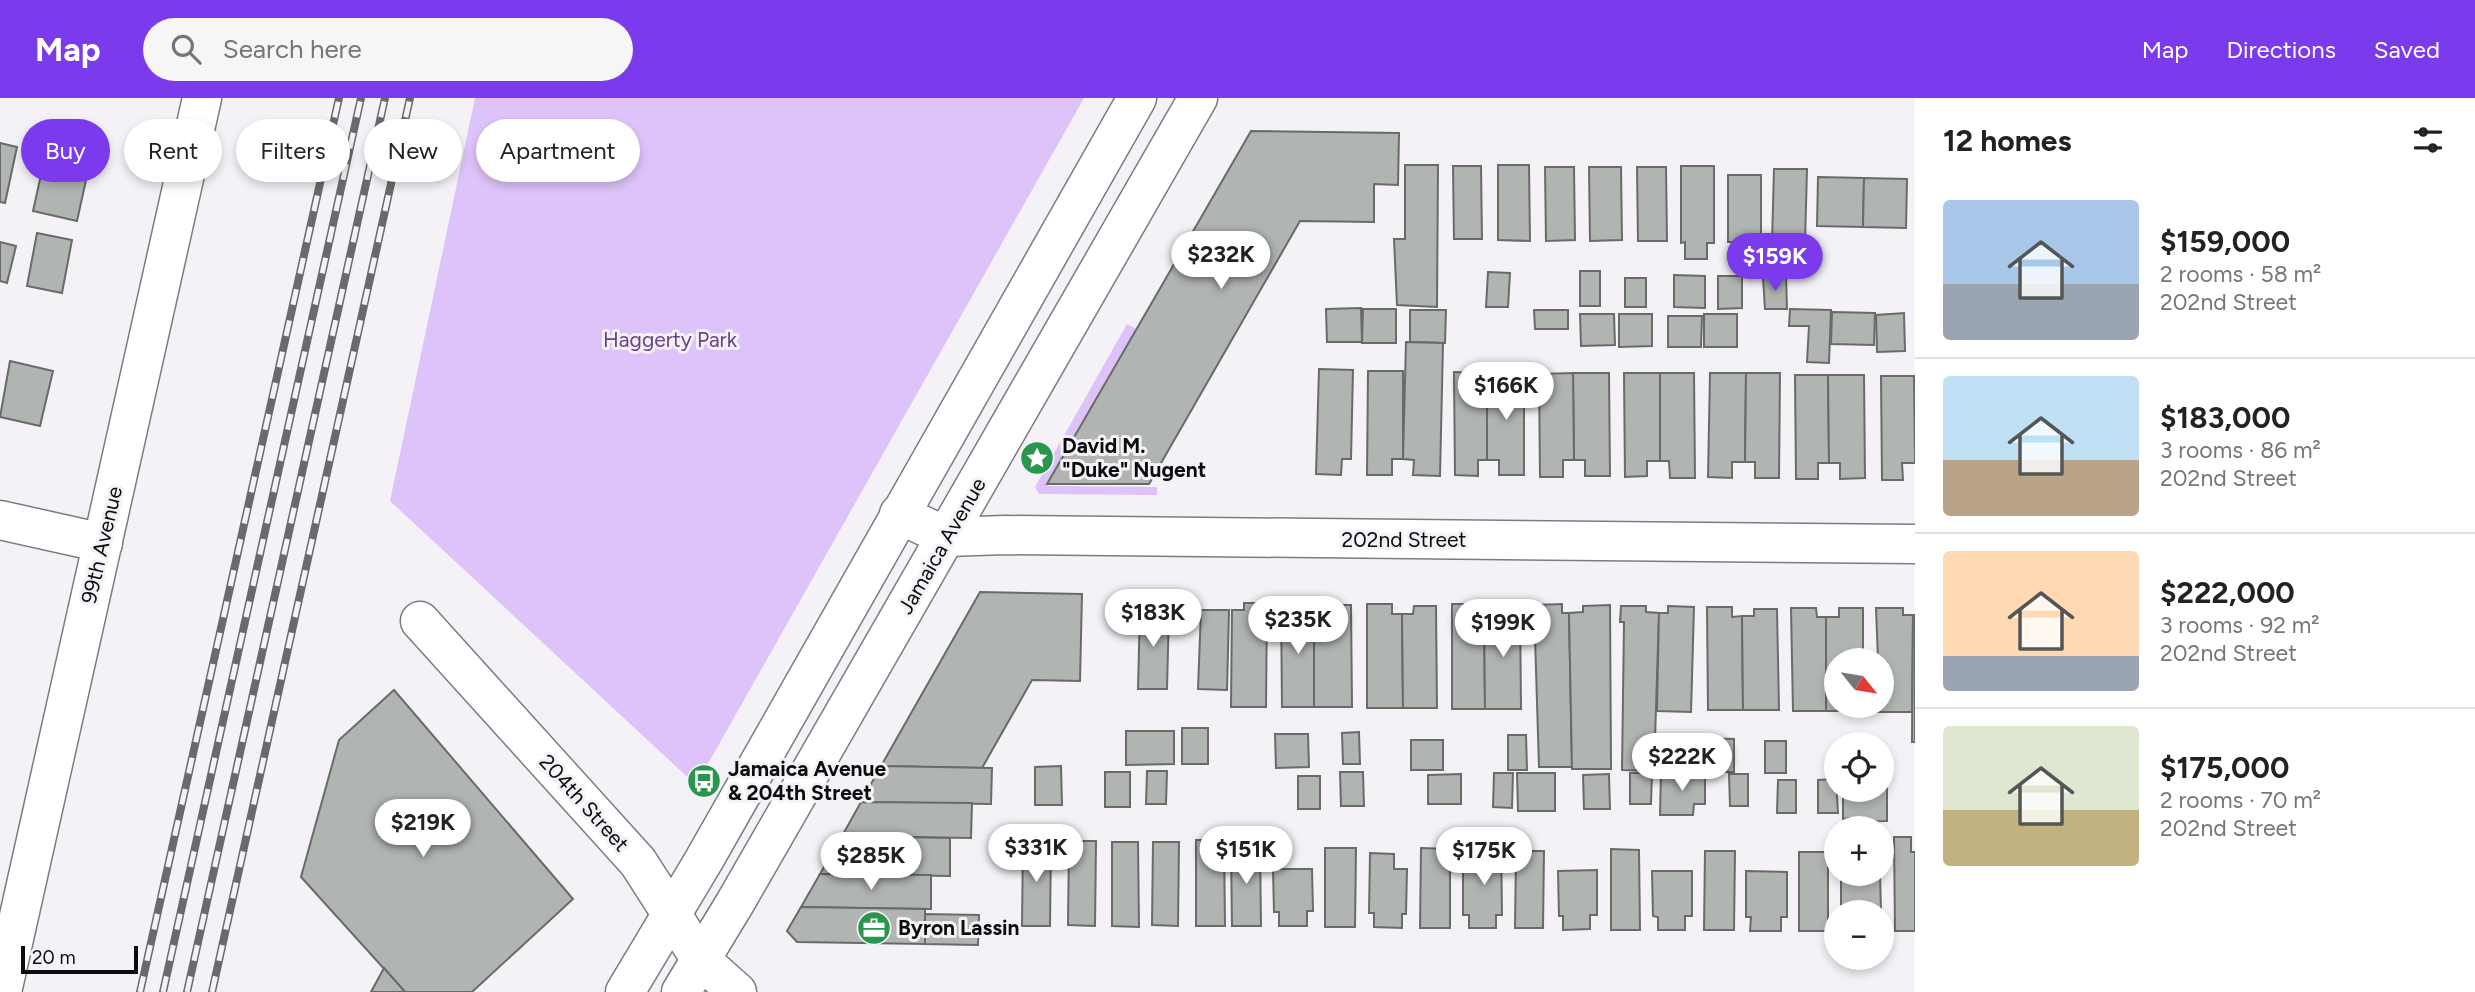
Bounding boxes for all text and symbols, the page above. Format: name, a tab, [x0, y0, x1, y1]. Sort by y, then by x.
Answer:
search box	[143, 18, 633, 81]
text: Map	[35, 30, 101, 69]
icon: search	[167, 30, 205, 68]
text: Search here	[223, 33, 362, 65]
text: Map	[2142, 35, 2188, 64]
text: Directions	[2226, 35, 2336, 64]
text: Saved	[2374, 35, 2440, 64]
chip: Buy	[21, 119, 110, 182]
chip: Rent	[124, 119, 222, 182]
chip: Filters	[236, 119, 350, 182]
chip: New	[364, 119, 462, 182]
chip: Apartment	[476, 119, 640, 182]
icon: filters	[2409, 121, 2447, 159]
text: 12 homes	[1943, 122, 2071, 159]
text: $159,000	[2160, 223, 2290, 260]
icon: home	[1999, 228, 2083, 312]
pin: $232K	[1172, 232, 1270, 291]
pin: $159K	[1726, 234, 1824, 293]
text: $232K	[1187, 240, 1255, 268]
text: $159K	[1743, 242, 1807, 270]
text: 2 rooms · 58 m²	[2160, 260, 2321, 288]
text: 202nd Street	[2160, 288, 2297, 316]
park label: Haggerty Park	[603, 327, 738, 352]
pin: $166K	[1457, 362, 1555, 422]
text: $166K	[1474, 371, 1538, 399]
text: $183,000	[2160, 399, 2290, 436]
icon: home	[1999, 404, 2083, 488]
place label: David M. "Duke" Nugent	[1062, 433, 1206, 482]
text: 3 rooms · 86 m²	[2160, 436, 2321, 464]
place icon: David M. "Duke" Nugent	[1018, 439, 1056, 477]
text: 202nd Street	[2160, 464, 2297, 492]
street label: Jamaica Avenue	[892, 473, 991, 618]
street label: 99th Avenue	[76, 484, 127, 606]
street label: 202nd Street	[1342, 527, 1467, 552]
text: $222,000	[2160, 574, 2295, 611]
icon: home	[1999, 579, 2083, 663]
pin: $183K	[1104, 589, 1202, 649]
pin: $235K	[1249, 596, 1347, 656]
text: $183K	[1121, 598, 1185, 626]
pin: $199K	[1454, 600, 1552, 659]
text: $235K	[1264, 605, 1332, 633]
text: $199K	[1471, 608, 1535, 636]
text: 3 rooms · 92 m²	[2160, 611, 2320, 639]
text: 202nd Street	[2160, 639, 2297, 667]
north arrow	[1824, 648, 1894, 718]
map controls	[1824, 648, 1894, 970]
button: locate	[1824, 732, 1894, 802]
pin: $222K	[1633, 734, 1731, 793]
text: $222K	[1648, 742, 1716, 770]
street label: 204th Street	[534, 749, 634, 856]
text: $175,000	[2160, 749, 2289, 786]
icon: home	[1999, 754, 2083, 838]
place label: Jamaica Avenue & 204th Street	[728, 756, 886, 805]
bus stop icon: Jamaica Avenue & 204th Street	[685, 762, 723, 800]
text: 2 rooms · 70 m²	[2160, 786, 2321, 814]
pin: $219K	[374, 800, 472, 859]
text: $219K	[391, 808, 455, 836]
text: 202nd Street	[2160, 814, 2297, 842]
button: +	[1824, 816, 1894, 886]
pin: $331K	[987, 824, 1085, 884]
pin: $151K	[1197, 826, 1295, 886]
pin: $175K	[1435, 828, 1533, 887]
pin: $285K	[822, 832, 920, 892]
text: $331K	[1004, 833, 1068, 861]
text: $151K	[1216, 835, 1276, 863]
text: $175K	[1452, 836, 1516, 864]
text: $285K	[837, 841, 905, 869]
button: −	[1824, 900, 1894, 970]
office icon: Byron Lassin	[855, 909, 893, 947]
place label: Byron Lassin	[898, 915, 1019, 940]
scale bar	[21, 943, 138, 975]
text: 20 m	[32, 946, 76, 969]

